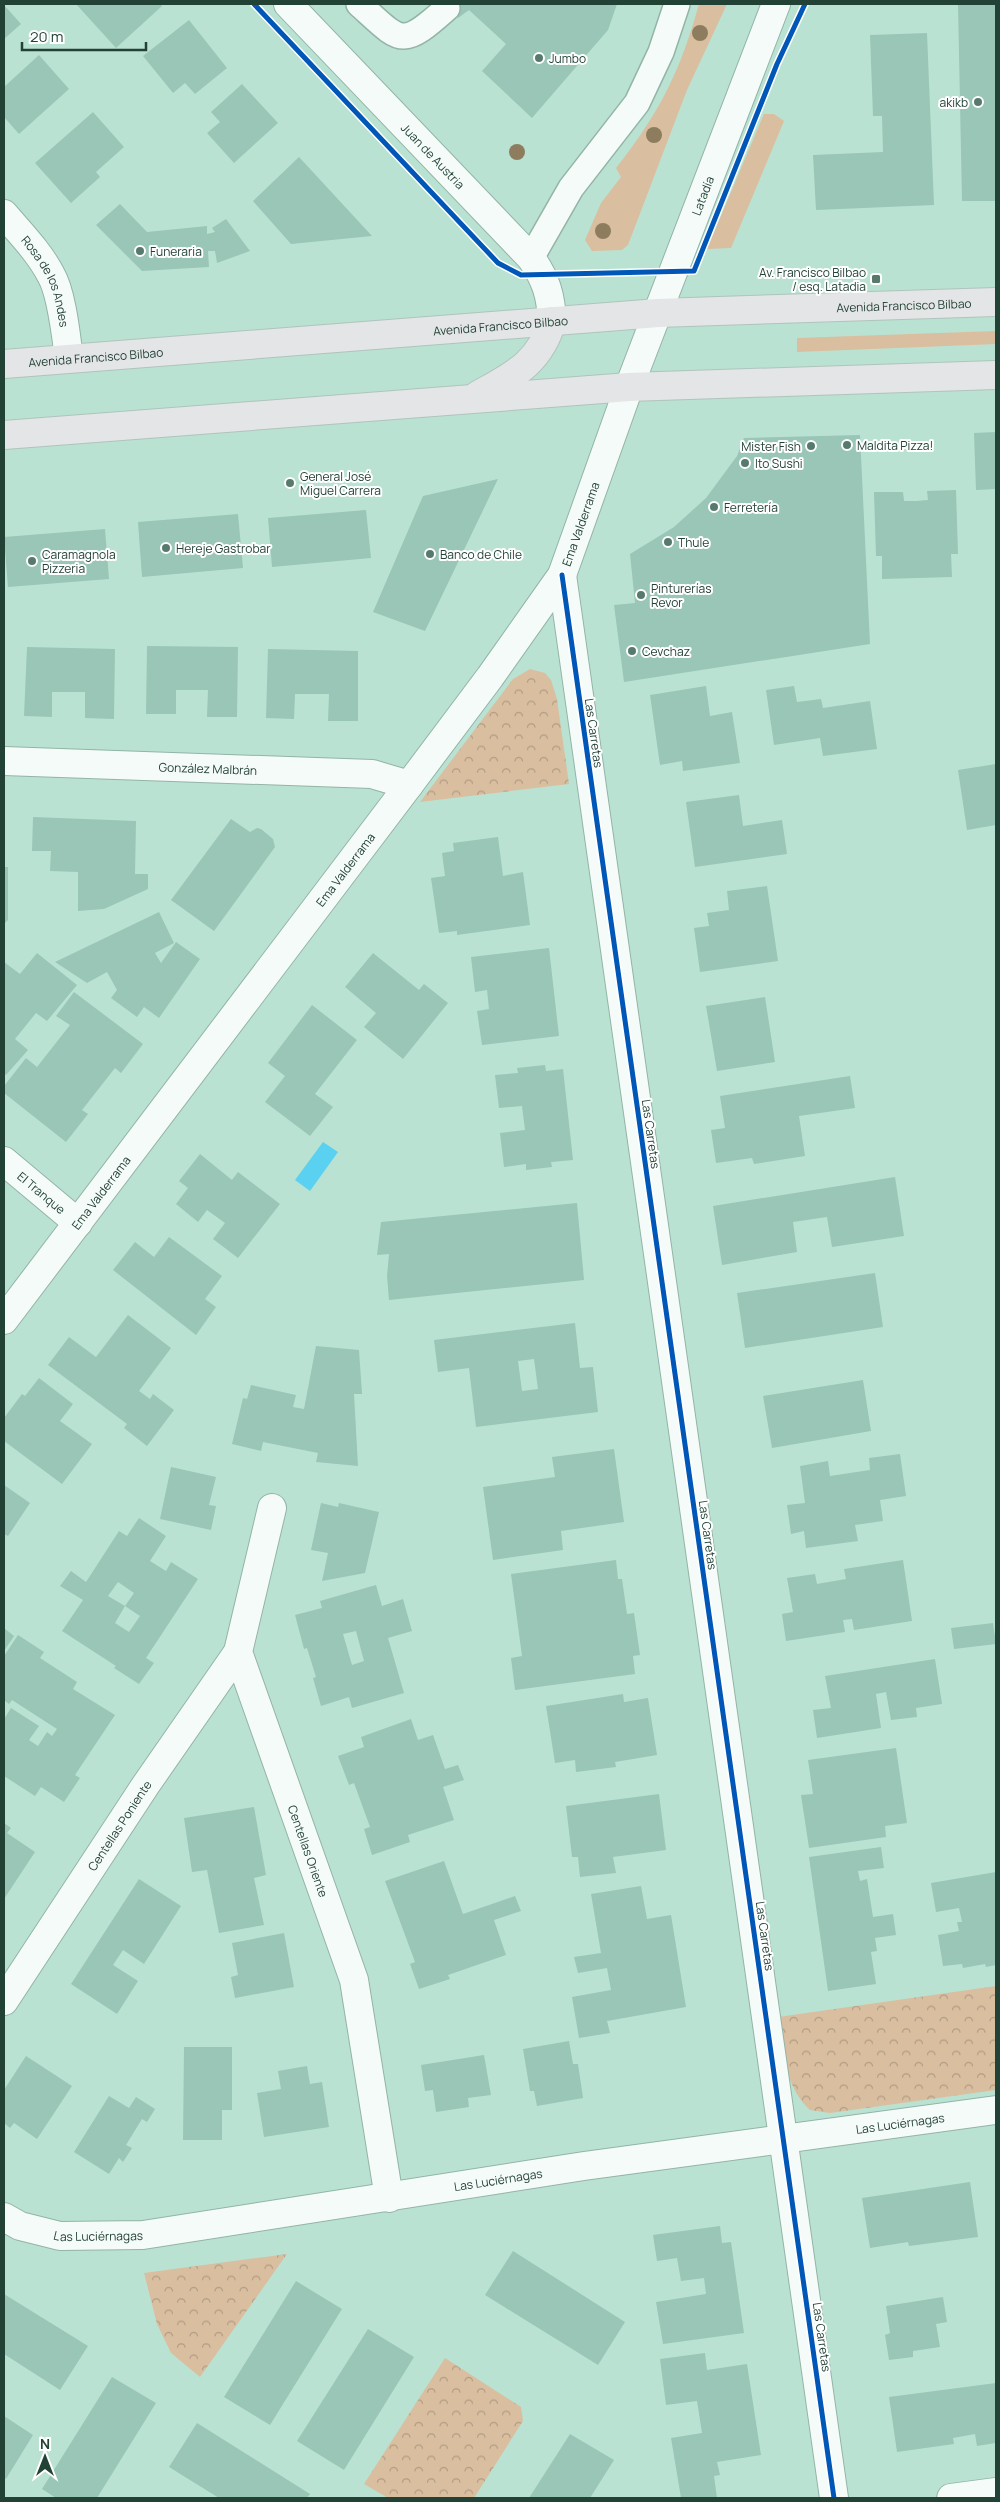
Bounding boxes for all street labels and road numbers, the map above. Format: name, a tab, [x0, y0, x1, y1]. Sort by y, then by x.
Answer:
street label: Juan de Austria	[398, 119, 469, 192]
street label: Latadía	[687, 173, 718, 218]
street label: Rosa de los Andes	[18, 232, 73, 328]
street label: Avenida Francisco Bilbao	[836, 294, 972, 316]
street label: Avenida Francisco Bilbao	[432, 312, 569, 339]
street label: Avenida Francisco Bilbao	[28, 343, 164, 371]
street label: Ema Valderrama	[557, 480, 603, 568]
street label: Las Carretas	[581, 697, 607, 769]
street label: González Malbrán	[158, 758, 257, 778]
street label: Ema Valderrama	[312, 829, 378, 910]
street label: Las Carretas	[638, 1098, 664, 1170]
street label: Ema Valderrama	[67, 1152, 134, 1233]
street label: El Tranque	[14, 1167, 69, 1218]
street label: Las Carretas	[695, 1499, 721, 1571]
street label: Centellas Poniente	[83, 1777, 155, 1874]
street label: Centellas Oriente	[284, 1803, 332, 1899]
street label: Las Carretas	[752, 1900, 778, 1972]
street label: Las Luciérnagas	[855, 2109, 946, 2137]
street label: Las Luciérnagas	[453, 2164, 544, 2195]
street label: Las Luciérnagas	[52, 2226, 143, 2245]
street label: Las Carretas	[809, 2301, 835, 2373]

